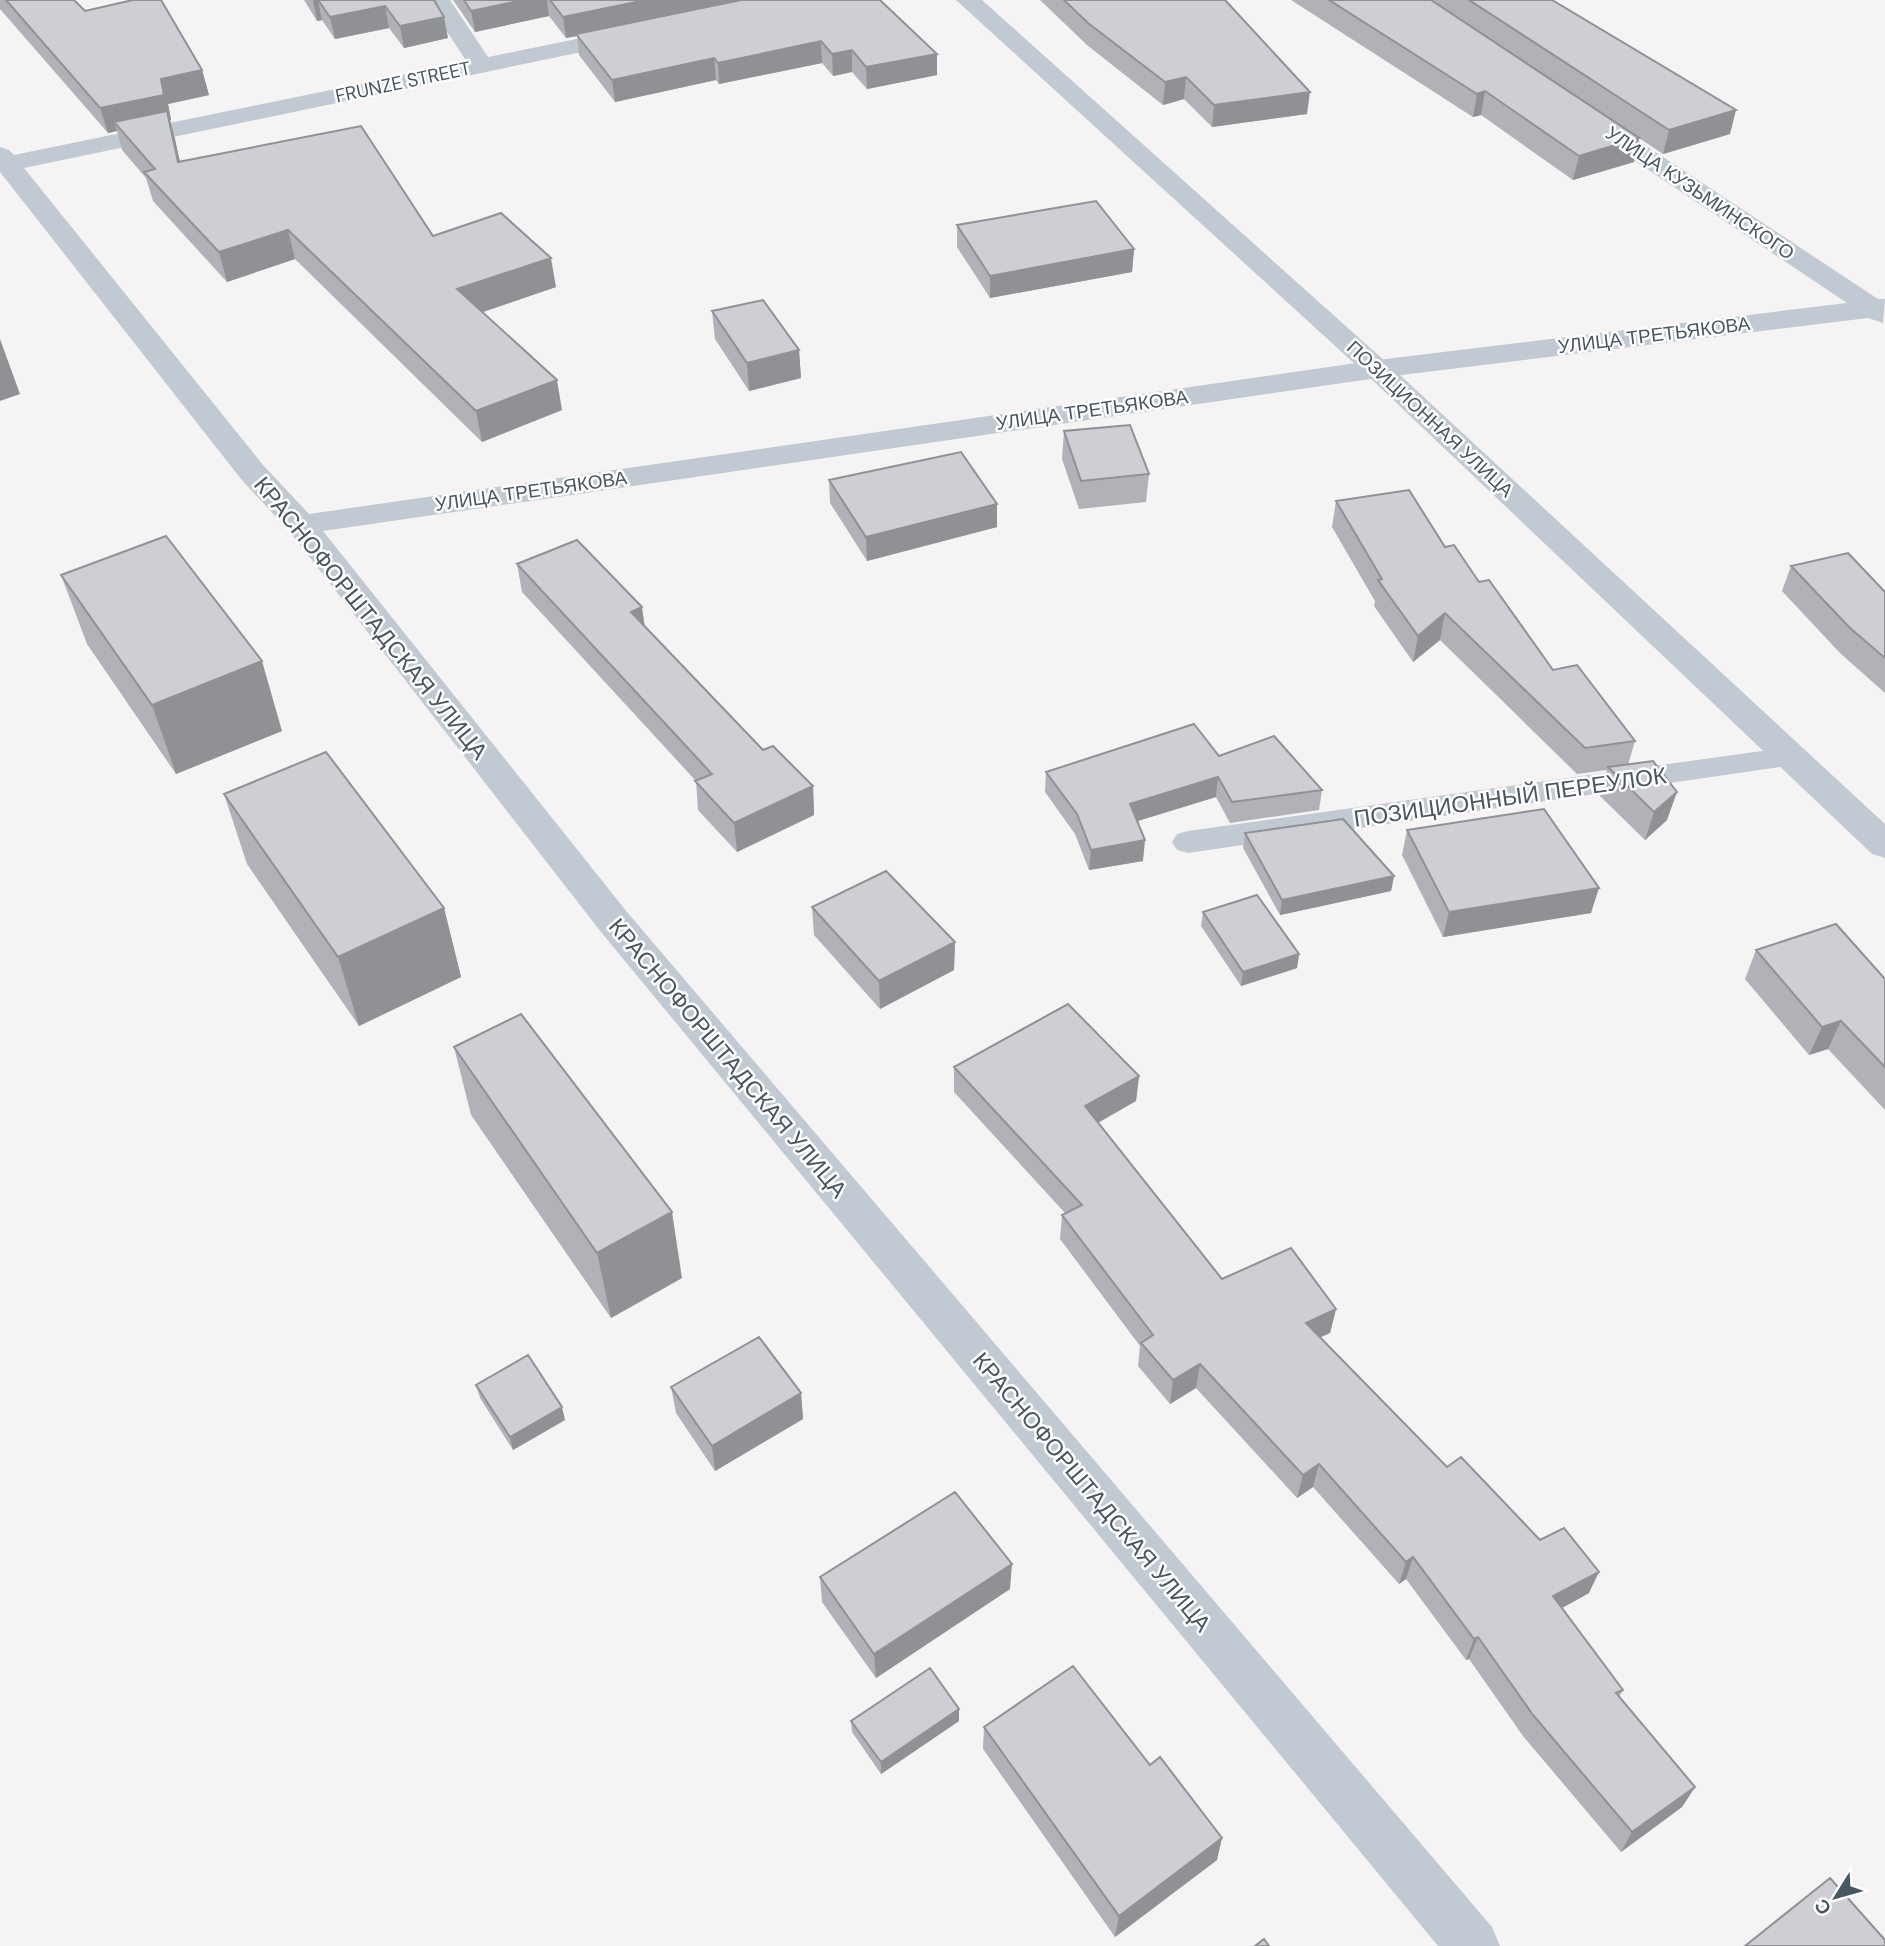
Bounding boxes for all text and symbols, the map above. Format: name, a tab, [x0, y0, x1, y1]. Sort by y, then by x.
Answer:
street label: FRUNZE STREET	[333, 55, 473, 109]
street label: УЛИЦА КУЗЬМИНСКОГО	[1601, 120, 1799, 266]
street label: УЛИЦА ТРЕТЬЯКОВА	[1556, 311, 1752, 359]
street label: ПОЗИЦИОННАЯ УЛИЦА	[1341, 335, 1519, 503]
street label: УЛИЦА ТРЕТЬЯКОВА	[994, 384, 1190, 436]
street label: УЛИЦА ТРЕТЬЯКОВА	[433, 465, 629, 517]
street label: КРАСНОФОРШТАДСКАЯ УЛИЦА	[247, 470, 495, 766]
street label: ПОЗИЦИОННЫЙ ПЕРЕУЛОК	[1352, 760, 1669, 834]
street label: КРАСНОФОРШТАДСКАЯ УЛИЦА	[602, 912, 854, 1204]
street label: КРАСНОФОРШТАДСКАЯ УЛИЦА	[966, 1346, 1218, 1638]
north arrow	[1801, 1862, 1871, 1932]
text: С	[1809, 1894, 1837, 1920]

